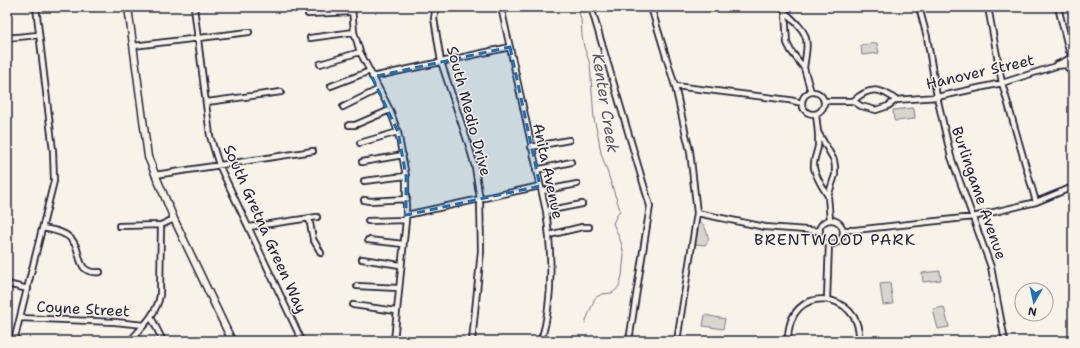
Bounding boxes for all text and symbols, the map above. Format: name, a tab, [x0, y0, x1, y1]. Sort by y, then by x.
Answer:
street label: South Medio Drive	[442, 44, 496, 178]
street label: Hanover Street	[924, 50, 1036, 94]
water label: Kenter Creek	[587, 52, 624, 154]
street label: Anita Avenue	[528, 121, 568, 221]
street label: Burlingame Avenue	[947, 124, 1011, 262]
street label: South Gretna Green Way	[219, 142, 311, 316]
district label: BRENTWOOD PARK	[754, 229, 916, 250]
north arrow	[1014, 282, 1054, 322]
street label: Coyne Street	[36, 297, 130, 321]
text: N	[1027, 303, 1038, 319]

